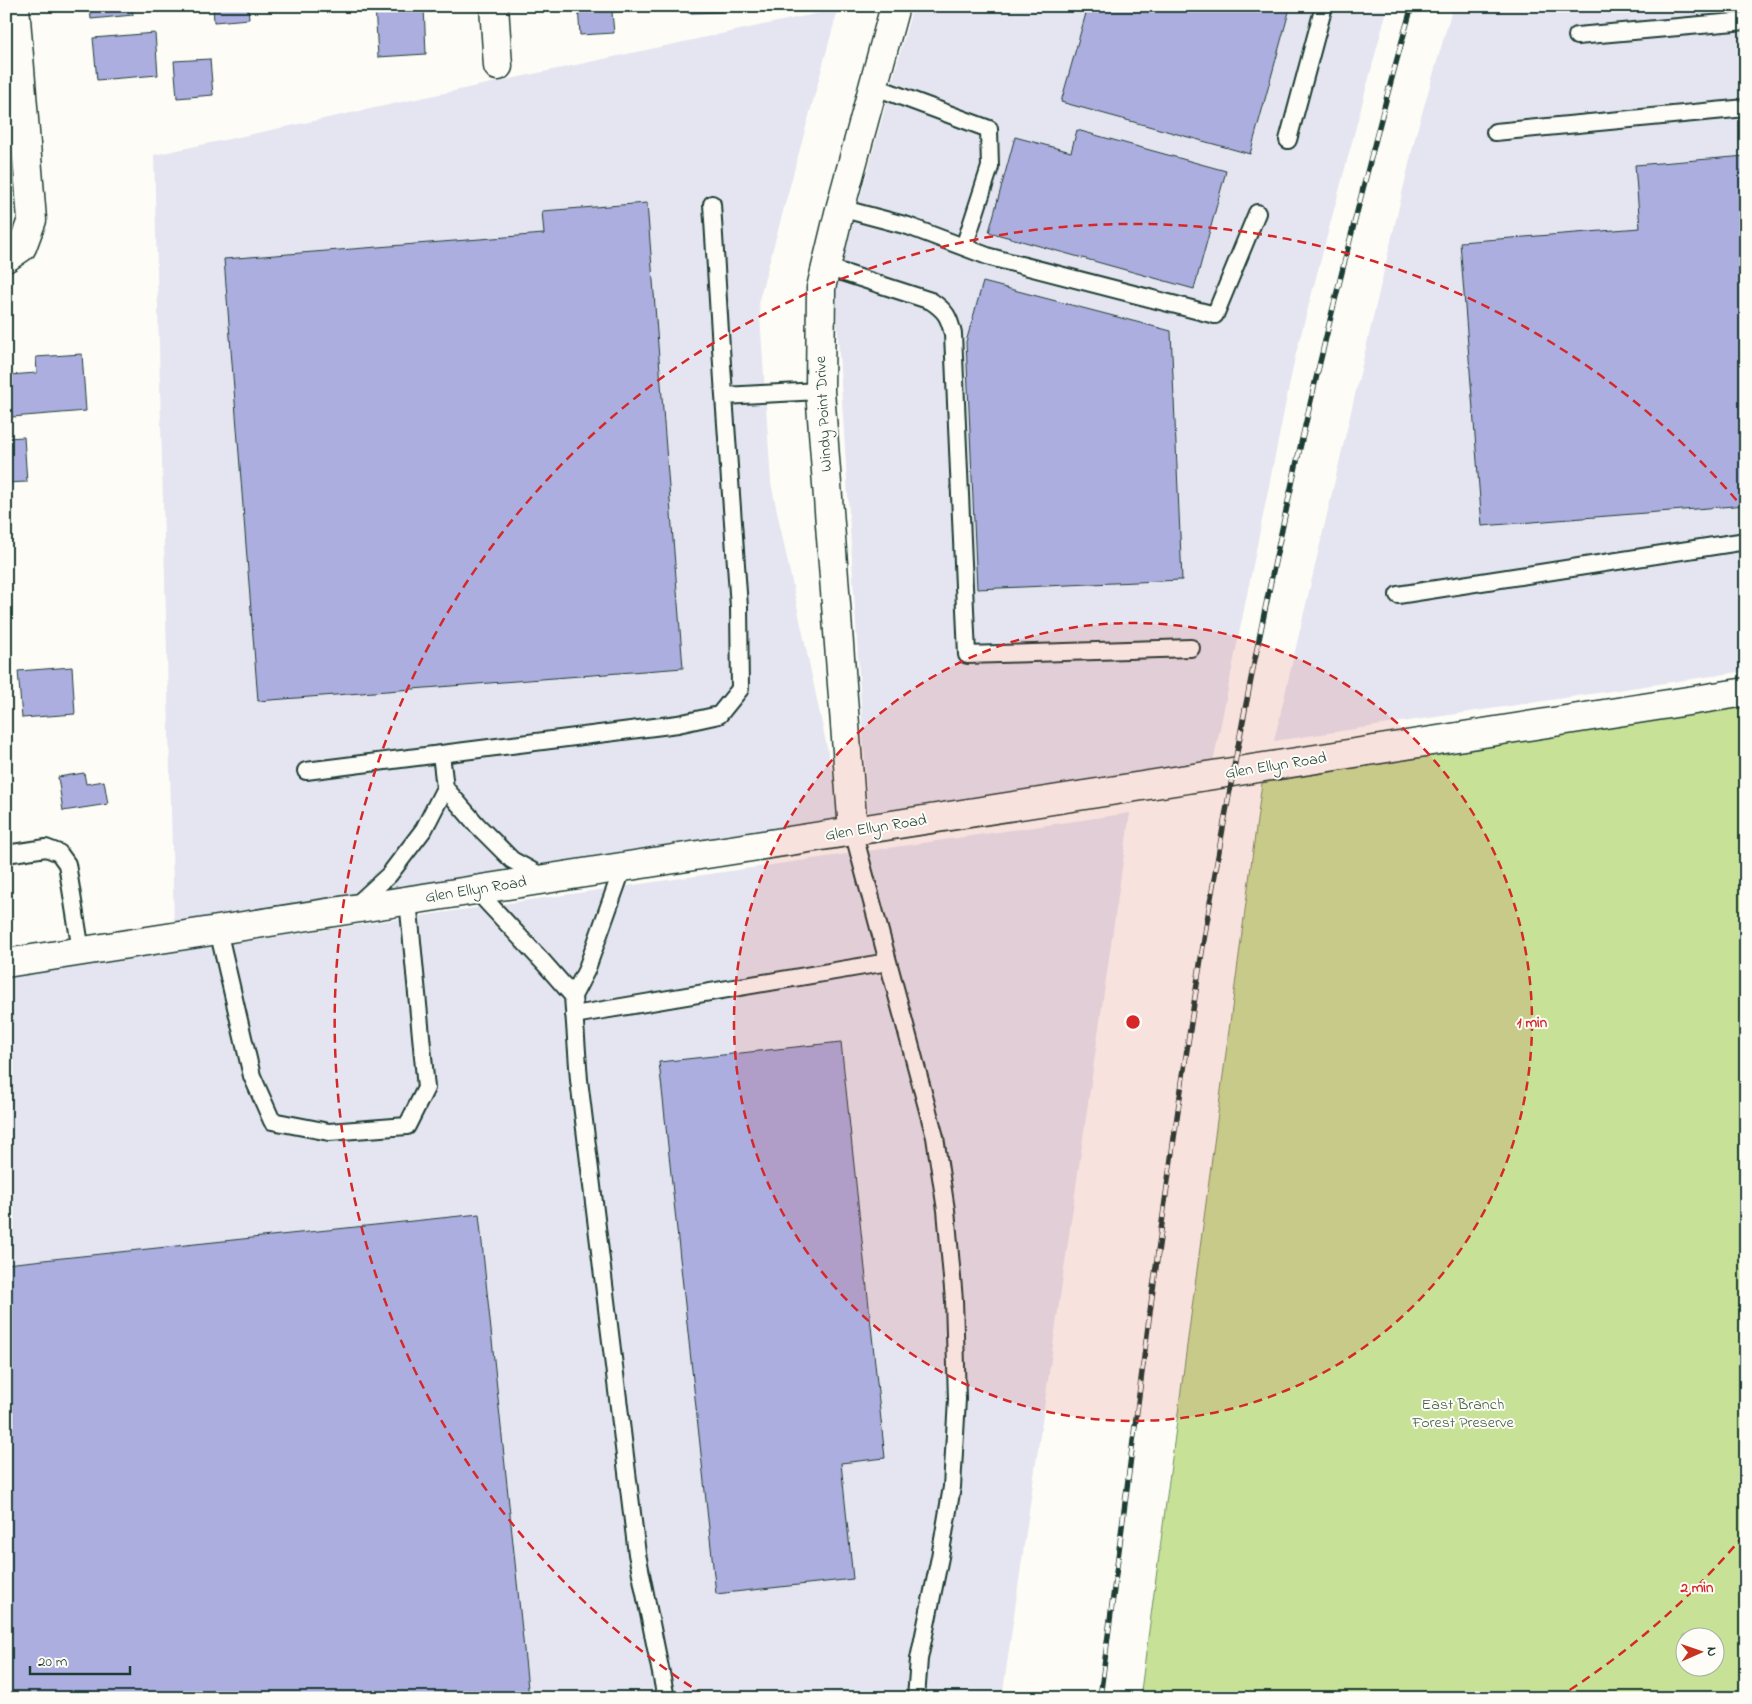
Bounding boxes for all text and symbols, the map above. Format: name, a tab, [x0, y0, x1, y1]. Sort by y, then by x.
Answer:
street label: Windy Point Drive	[809, 355, 839, 473]
street label: Glen Ellyn Road	[1224, 746, 1328, 786]
street label: Glen Ellyn Road	[824, 808, 928, 848]
street label: Glen Ellyn Road	[424, 870, 528, 910]
text: 1 min	[1517, 1012, 1548, 1034]
centre of rings	[1124, 1013, 1142, 1031]
park label: East Branch Forest Preserve	[1411, 1393, 1515, 1435]
text: 2 min	[1680, 1577, 1714, 1599]
north arrow	[1674, 1626, 1724, 1676]
scale bar	[30, 1644, 130, 1676]
text: N	[1701, 1647, 1722, 1657]
text: 20 m	[38, 1651, 68, 1673]

